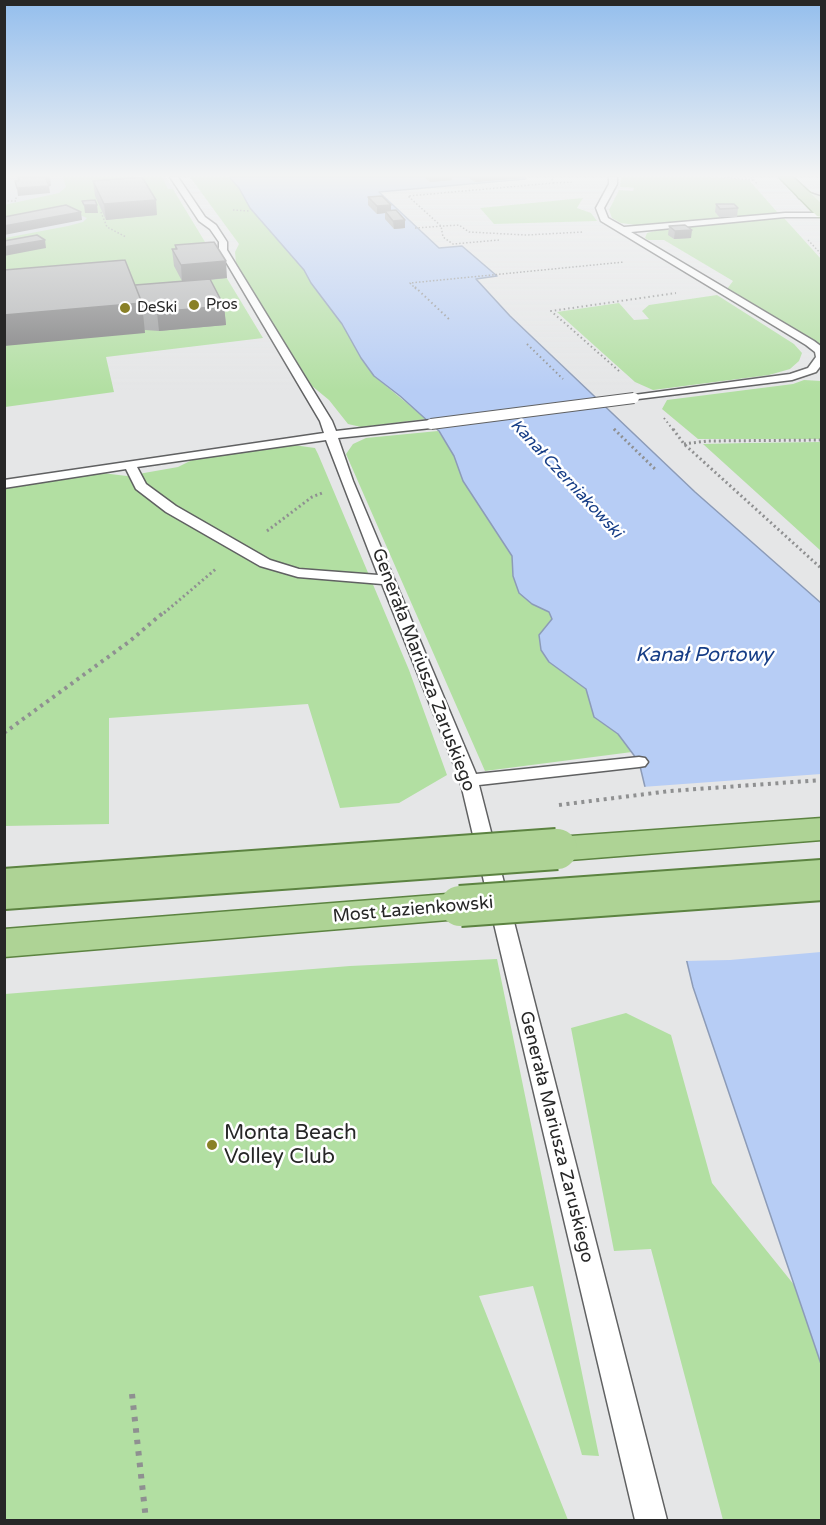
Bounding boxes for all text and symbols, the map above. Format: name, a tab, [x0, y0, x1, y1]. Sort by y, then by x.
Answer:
place label: Pros	[206, 296, 238, 314]
marker: Pros	[187, 298, 201, 312]
place label: DeSki	[137, 299, 177, 317]
marker: DeSki	[118, 301, 132, 315]
water label: Kanał Czerniakowski	[506, 416, 626, 542]
street label: Generała Mariusza Zaruskiego	[367, 545, 479, 795]
water label: Kanał Portowy	[635, 644, 773, 668]
street label: Most Łazienkowski	[332, 892, 494, 928]
street label: Generała Mariusza Zaruskiego	[514, 1009, 598, 1265]
place label: Monta Beach Volley Club	[224, 1120, 357, 1170]
marker: Monta Beach Volley Club	[205, 1138, 219, 1152]

